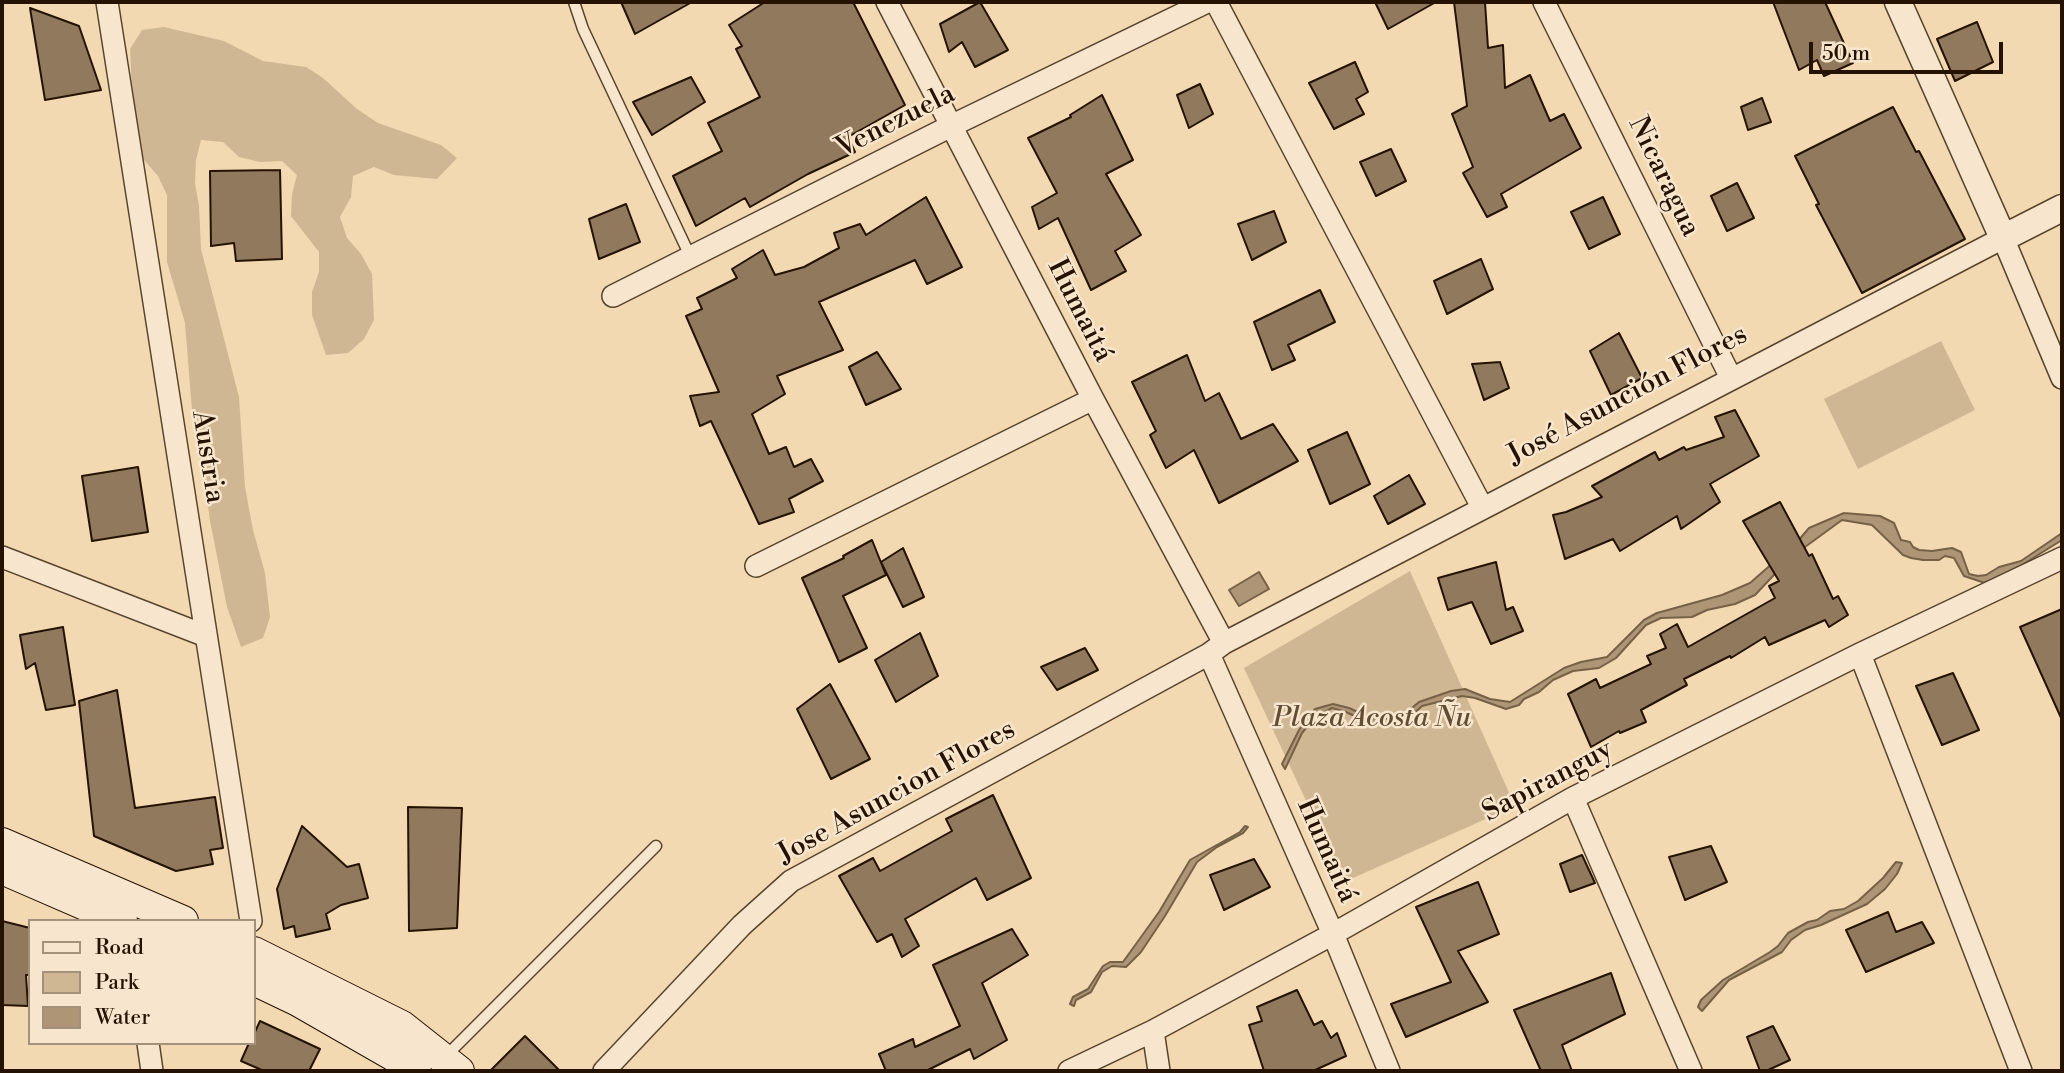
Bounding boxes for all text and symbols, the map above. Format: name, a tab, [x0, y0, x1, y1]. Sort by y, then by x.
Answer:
scale bar	[1812, 28, 2006, 72]
text: 50 m	[1822, 41, 1870, 67]
street label: Venezuela	[831, 78, 961, 166]
street label: Nicaragua	[1620, 112, 1706, 242]
street label: Humaitá	[1039, 254, 1119, 368]
street label: José Asunción Flores	[1503, 319, 1753, 473]
street label: Austria	[183, 408, 231, 506]
park label: Plaza Acosta Ñu	[1273, 702, 1471, 736]
street label: Jose Asuncion Flores	[772, 714, 1022, 872]
street label: Sapiranguy	[1477, 734, 1619, 830]
street label: Humaitá	[1288, 794, 1364, 908]
legend	[28, 919, 256, 1045]
text: Road	[95, 935, 144, 961]
text: Park	[95, 970, 139, 996]
text: Water	[95, 1005, 150, 1031]

